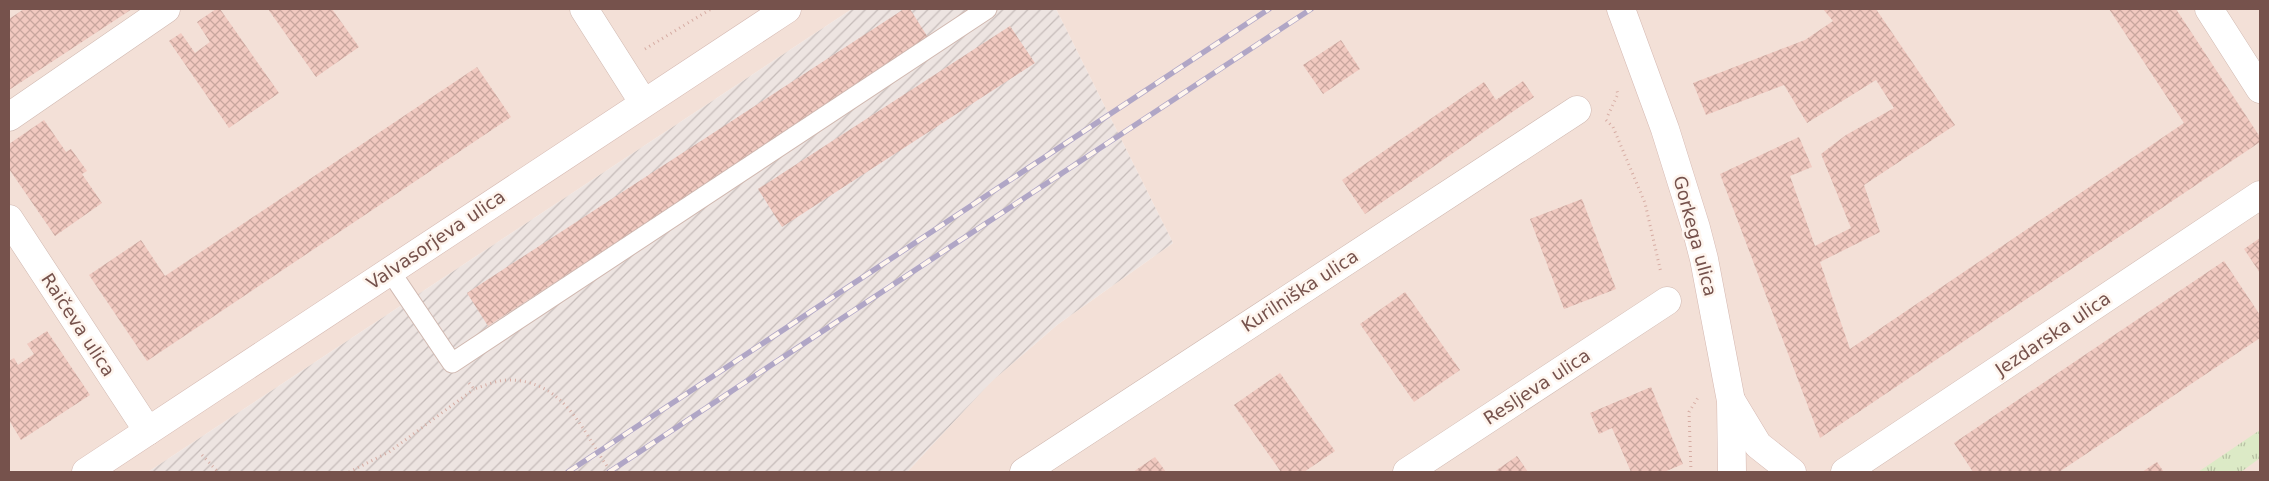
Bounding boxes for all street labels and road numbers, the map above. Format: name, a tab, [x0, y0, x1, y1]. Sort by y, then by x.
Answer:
street label: Gorkega ulica	[1669, 173, 1722, 298]
street label: Valvasorjeva ulica	[363, 186, 509, 294]
street label: Kurilniška ulica	[1238, 245, 1362, 336]
street label: Raičeva ulica	[37, 269, 120, 380]
street label: Jezdarska ulica	[1990, 287, 2114, 380]
street label: Resljeva ulica	[1479, 344, 1594, 429]

